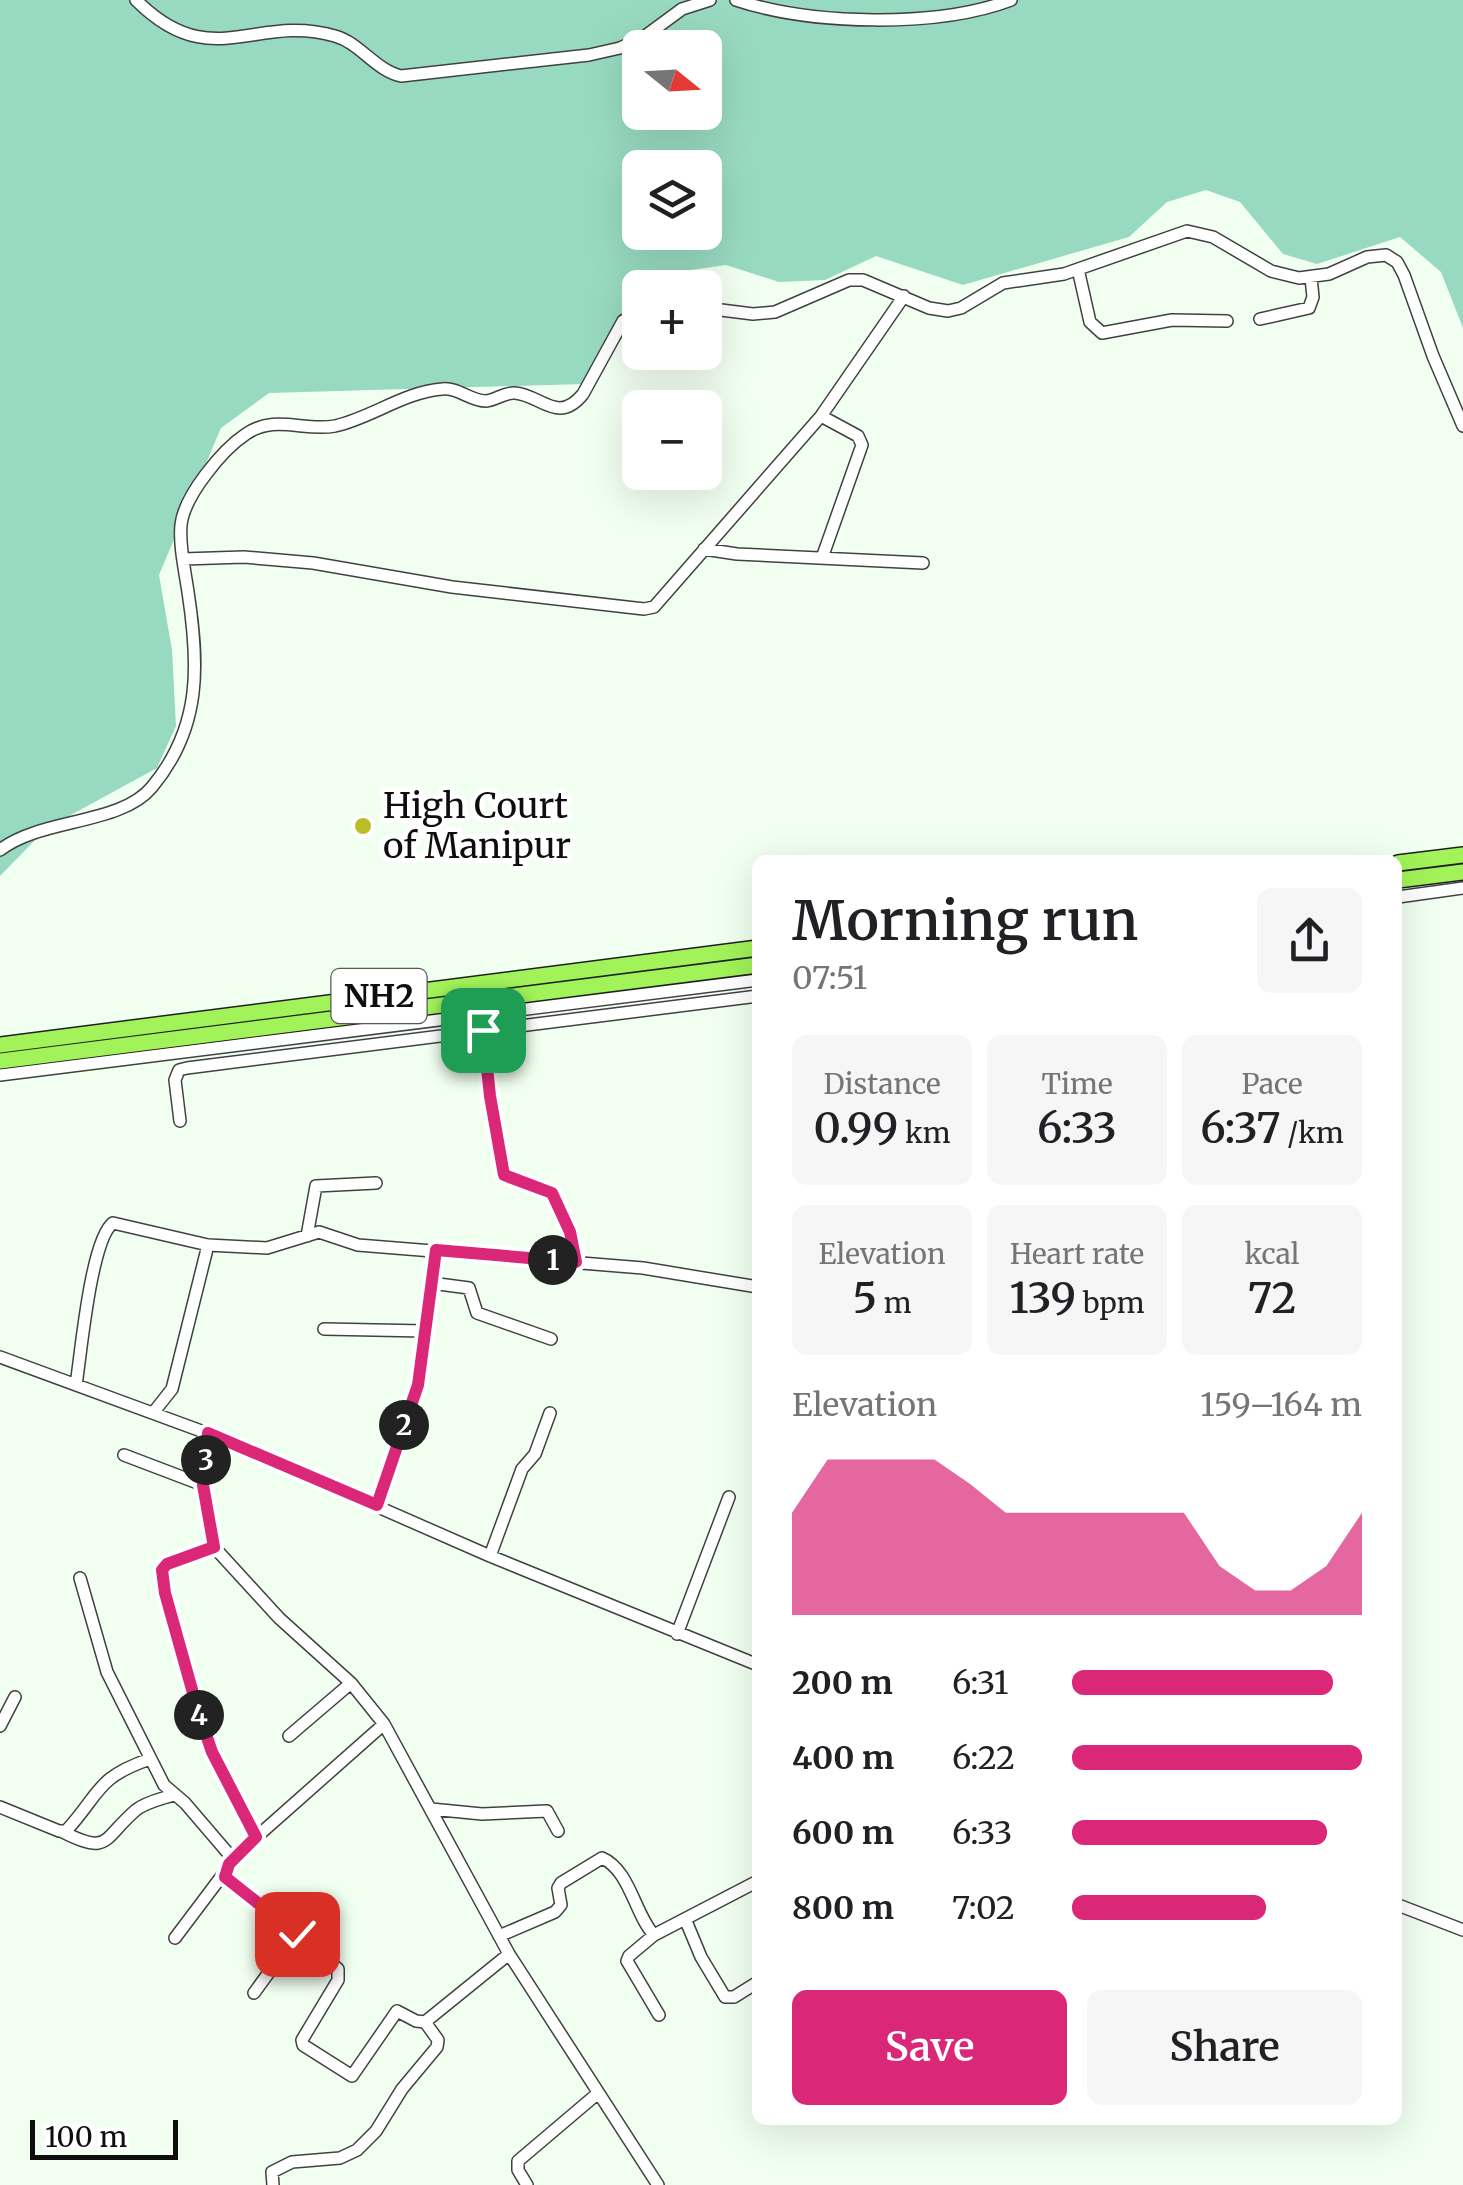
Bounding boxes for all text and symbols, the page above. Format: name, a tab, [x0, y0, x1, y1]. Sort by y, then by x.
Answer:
north arrow	[622, 30, 722, 130]
map controls	[622, 30, 722, 490]
button: layers	[622, 150, 722, 250]
button: +	[622, 270, 722, 370]
button: −	[622, 390, 722, 490]
place label: High Court of Manipur	[383, 784, 571, 868]
marker: High Court of Manipur	[352, 815, 374, 837]
text: Morning run	[792, 886, 1138, 955]
button: share	[1257, 888, 1362, 993]
text: 07:51	[792, 958, 867, 998]
road number: NH2	[332, 969, 426, 1023]
pin	[441, 988, 526, 1073]
icon: arrive	[456, 1003, 511, 1058]
text: Distance	[823, 1066, 941, 1102]
text: Time	[1042, 1066, 1113, 1102]
text: Pace	[1241, 1066, 1303, 1102]
text: 0.99	[813, 1102, 898, 1154]
text: 6:33	[1037, 1102, 1117, 1154]
text: 6:37	[1200, 1102, 1281, 1154]
text: km	[898, 1115, 951, 1151]
text: /km	[1281, 1115, 1344, 1151]
pin: 1	[528, 1235, 578, 1285]
text: Elevation	[818, 1236, 946, 1272]
text: Heart rate	[1010, 1236, 1144, 1272]
text: kcal	[1244, 1236, 1300, 1272]
text: 1	[547, 1242, 559, 1278]
text: 5	[852, 1272, 877, 1324]
text: 139	[1009, 1272, 1076, 1324]
text: 72	[1248, 1272, 1296, 1324]
text: m	[877, 1285, 912, 1321]
text: bpm	[1076, 1285, 1145, 1321]
text: Elevation	[792, 1385, 937, 1425]
text: 159–164 m	[1200, 1385, 1362, 1425]
pin: 2	[379, 1400, 429, 1450]
text: 2	[396, 1407, 412, 1443]
pin: 3	[181, 1435, 231, 1485]
text: 3	[198, 1442, 214, 1478]
text: 200 m	[792, 1663, 893, 1703]
text: 6:31	[952, 1663, 1009, 1703]
pin: 4	[174, 1690, 224, 1740]
text: 4	[190, 1697, 208, 1733]
text: 400 m	[792, 1738, 894, 1778]
text: 6:22	[952, 1738, 1015, 1778]
text: 600 m	[792, 1813, 894, 1853]
text: 6:33	[952, 1813, 1012, 1853]
text: 800 m	[792, 1888, 894, 1928]
text: 7:02	[952, 1888, 1015, 1928]
pin	[255, 1892, 340, 1977]
icon: check	[270, 1907, 325, 1962]
button: Save	[792, 1990, 1067, 2105]
button: Share	[1087, 1990, 1362, 2105]
scale bar	[30, 2115, 178, 2160]
text: 100 m	[45, 2119, 127, 2155]

